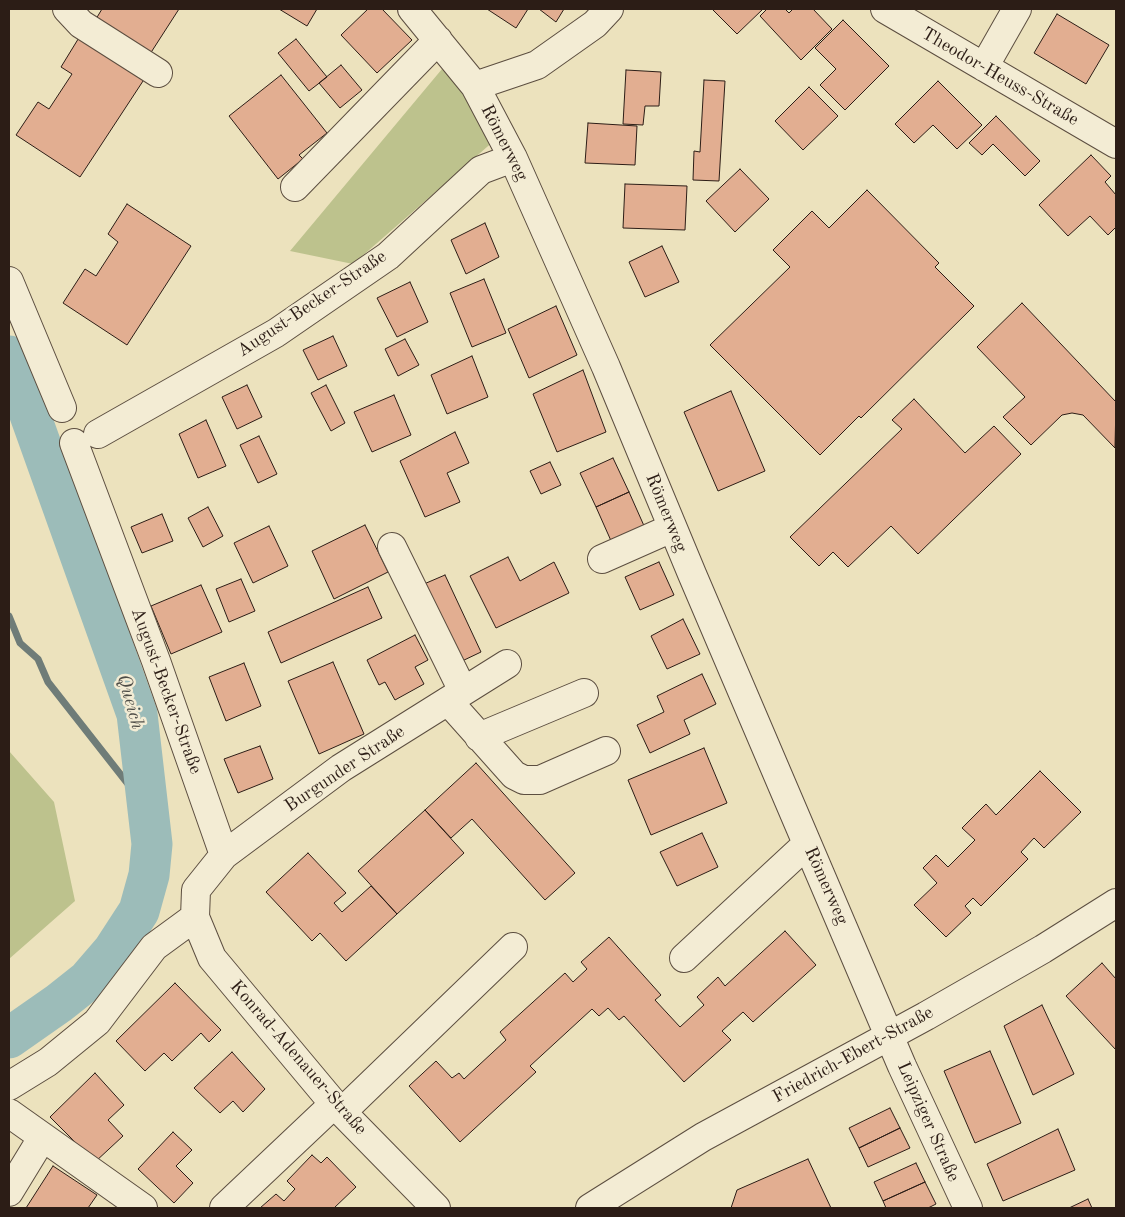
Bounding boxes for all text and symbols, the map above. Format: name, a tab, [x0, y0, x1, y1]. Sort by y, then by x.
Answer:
street label: Theodor-Heuss-Straße	[917, 23, 1083, 131]
street label: Römerweg	[476, 101, 532, 185]
street label: August-Becker-Straße	[233, 246, 391, 362]
street label: Römerweg	[640, 471, 692, 555]
street label: August-Becker-Straße	[126, 605, 206, 777]
water label: Queich	[111, 672, 149, 732]
street label: Burgunder Straße	[281, 721, 409, 817]
street label: Römerweg	[799, 844, 853, 928]
street label: Konrad-Adenauer-Straße	[225, 976, 371, 1140]
street label: Friedrich-Ebert-Straße	[769, 1002, 937, 1108]
street label: Leipziger Straße	[892, 1059, 964, 1185]

